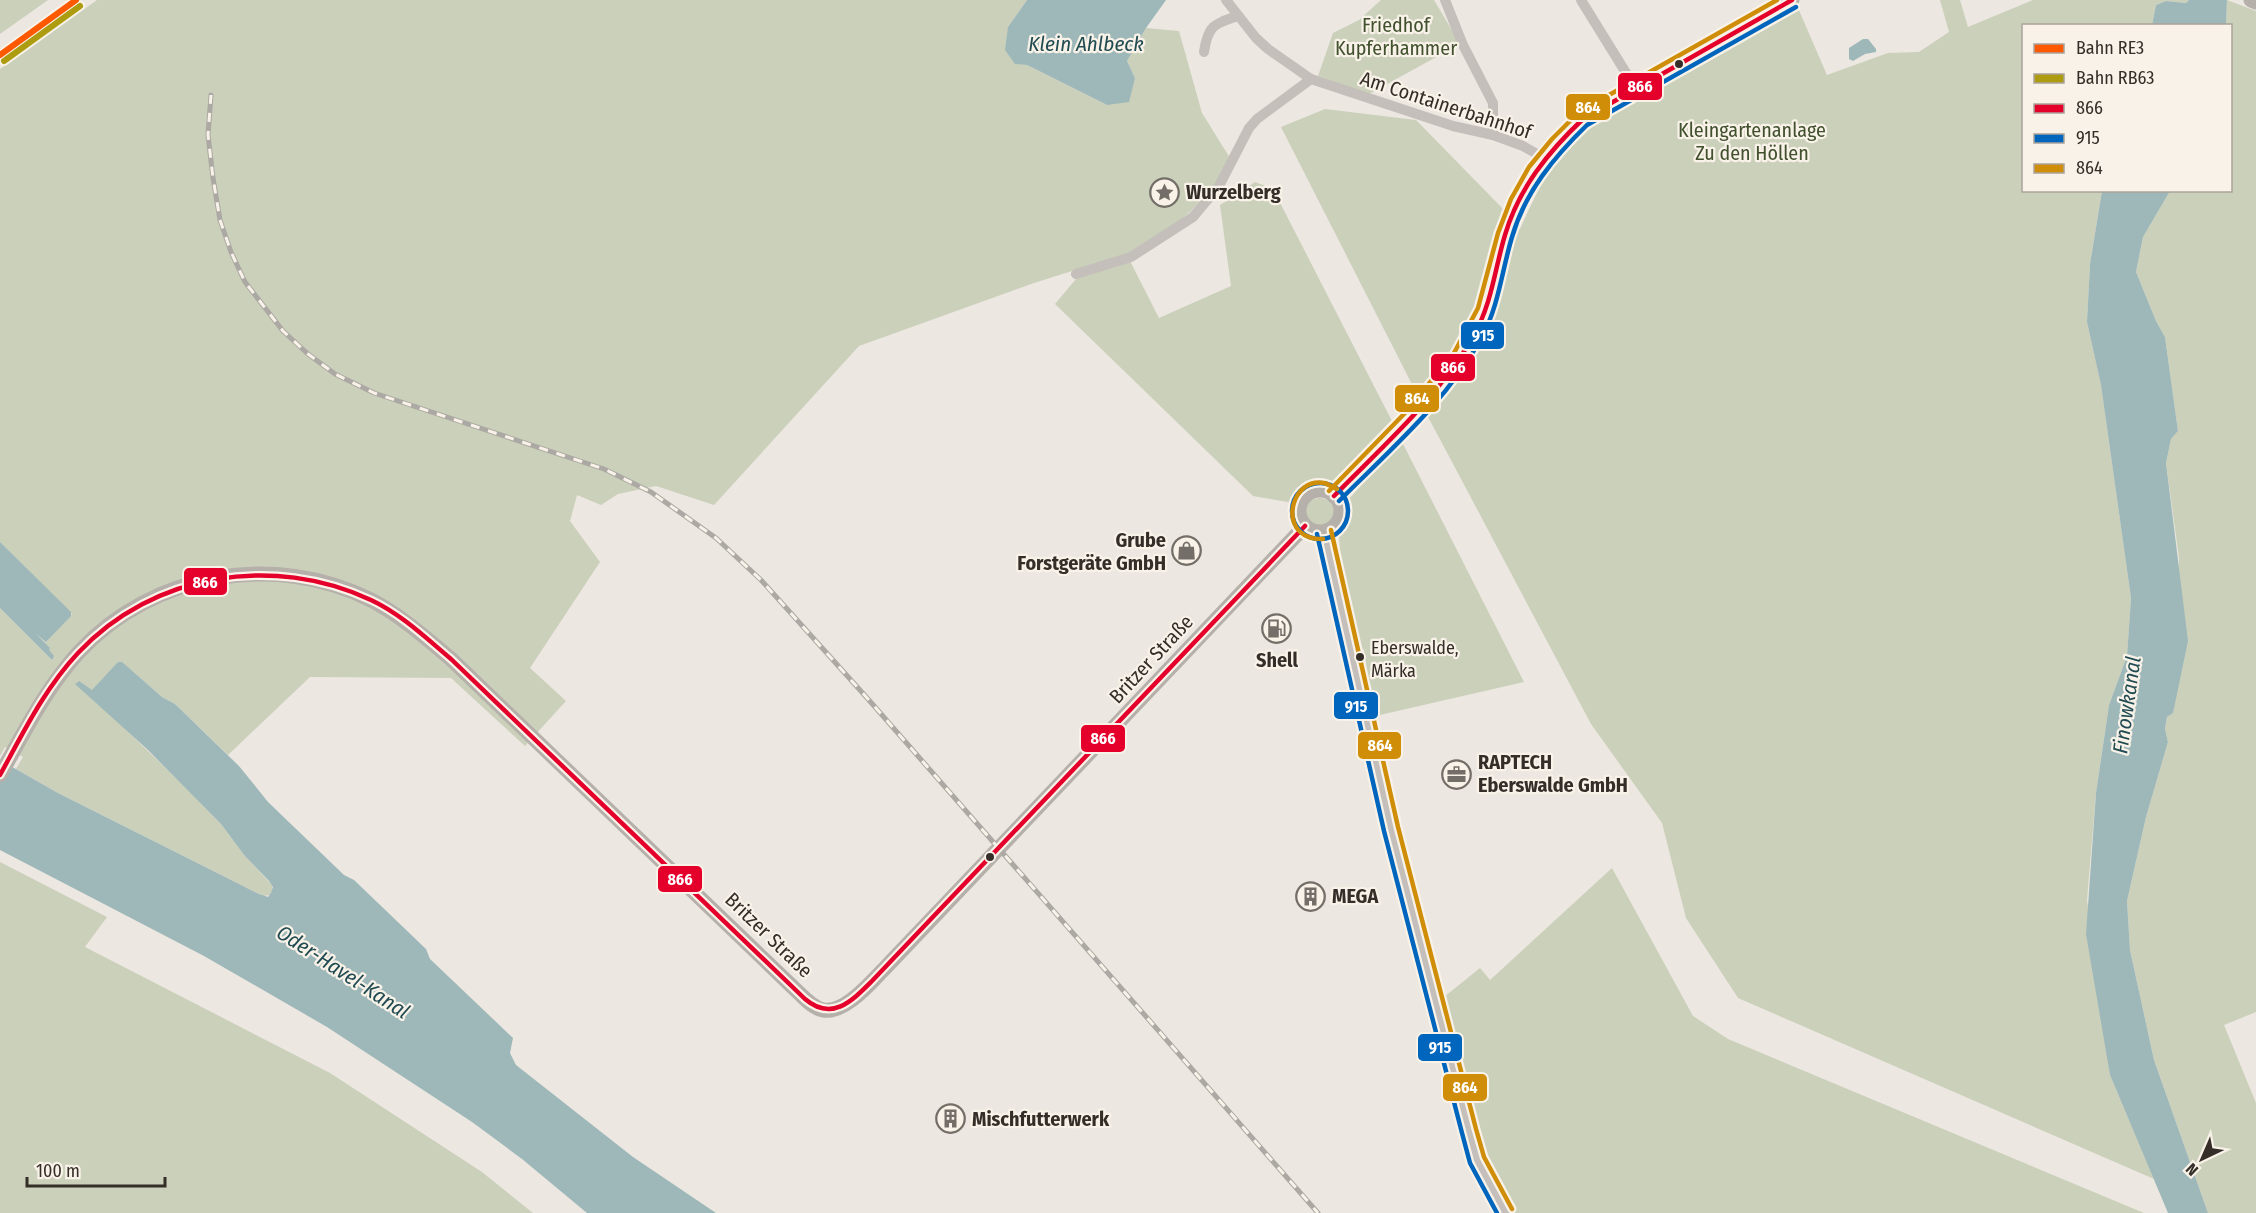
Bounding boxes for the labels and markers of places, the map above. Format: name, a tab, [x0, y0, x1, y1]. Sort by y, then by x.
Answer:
unlabelled marker	[1673, 58, 1685, 70]
place icon: Wurzelberg	[1149, 176, 1181, 208]
place label: Wurzelberg	[1186, 180, 1281, 204]
place label: Grube Forstgeräte GmbH	[1017, 528, 1166, 575]
shop icon: Grube Forstgeräte GmbH	[1171, 535, 1203, 567]
fuel station icon: Shell	[1261, 613, 1293, 645]
place label: Eberswalde, Märka	[1371, 637, 1458, 682]
place label: Shell	[1256, 648, 1298, 672]
marker: Eberswalde, Märka	[1354, 651, 1366, 663]
place label: RAPTECH Eberswalde GmbH	[1478, 750, 1628, 797]
office icon: RAPTECH Eberswalde GmbH	[1441, 758, 1473, 790]
unlabelled marker	[984, 851, 996, 863]
building icon: MEGA	[1295, 880, 1327, 912]
place label: MEGA	[1332, 884, 1379, 908]
building icon: Mischfutterwerk	[935, 1103, 967, 1135]
place label: Mischfutterwerk	[972, 1107, 1110, 1131]

